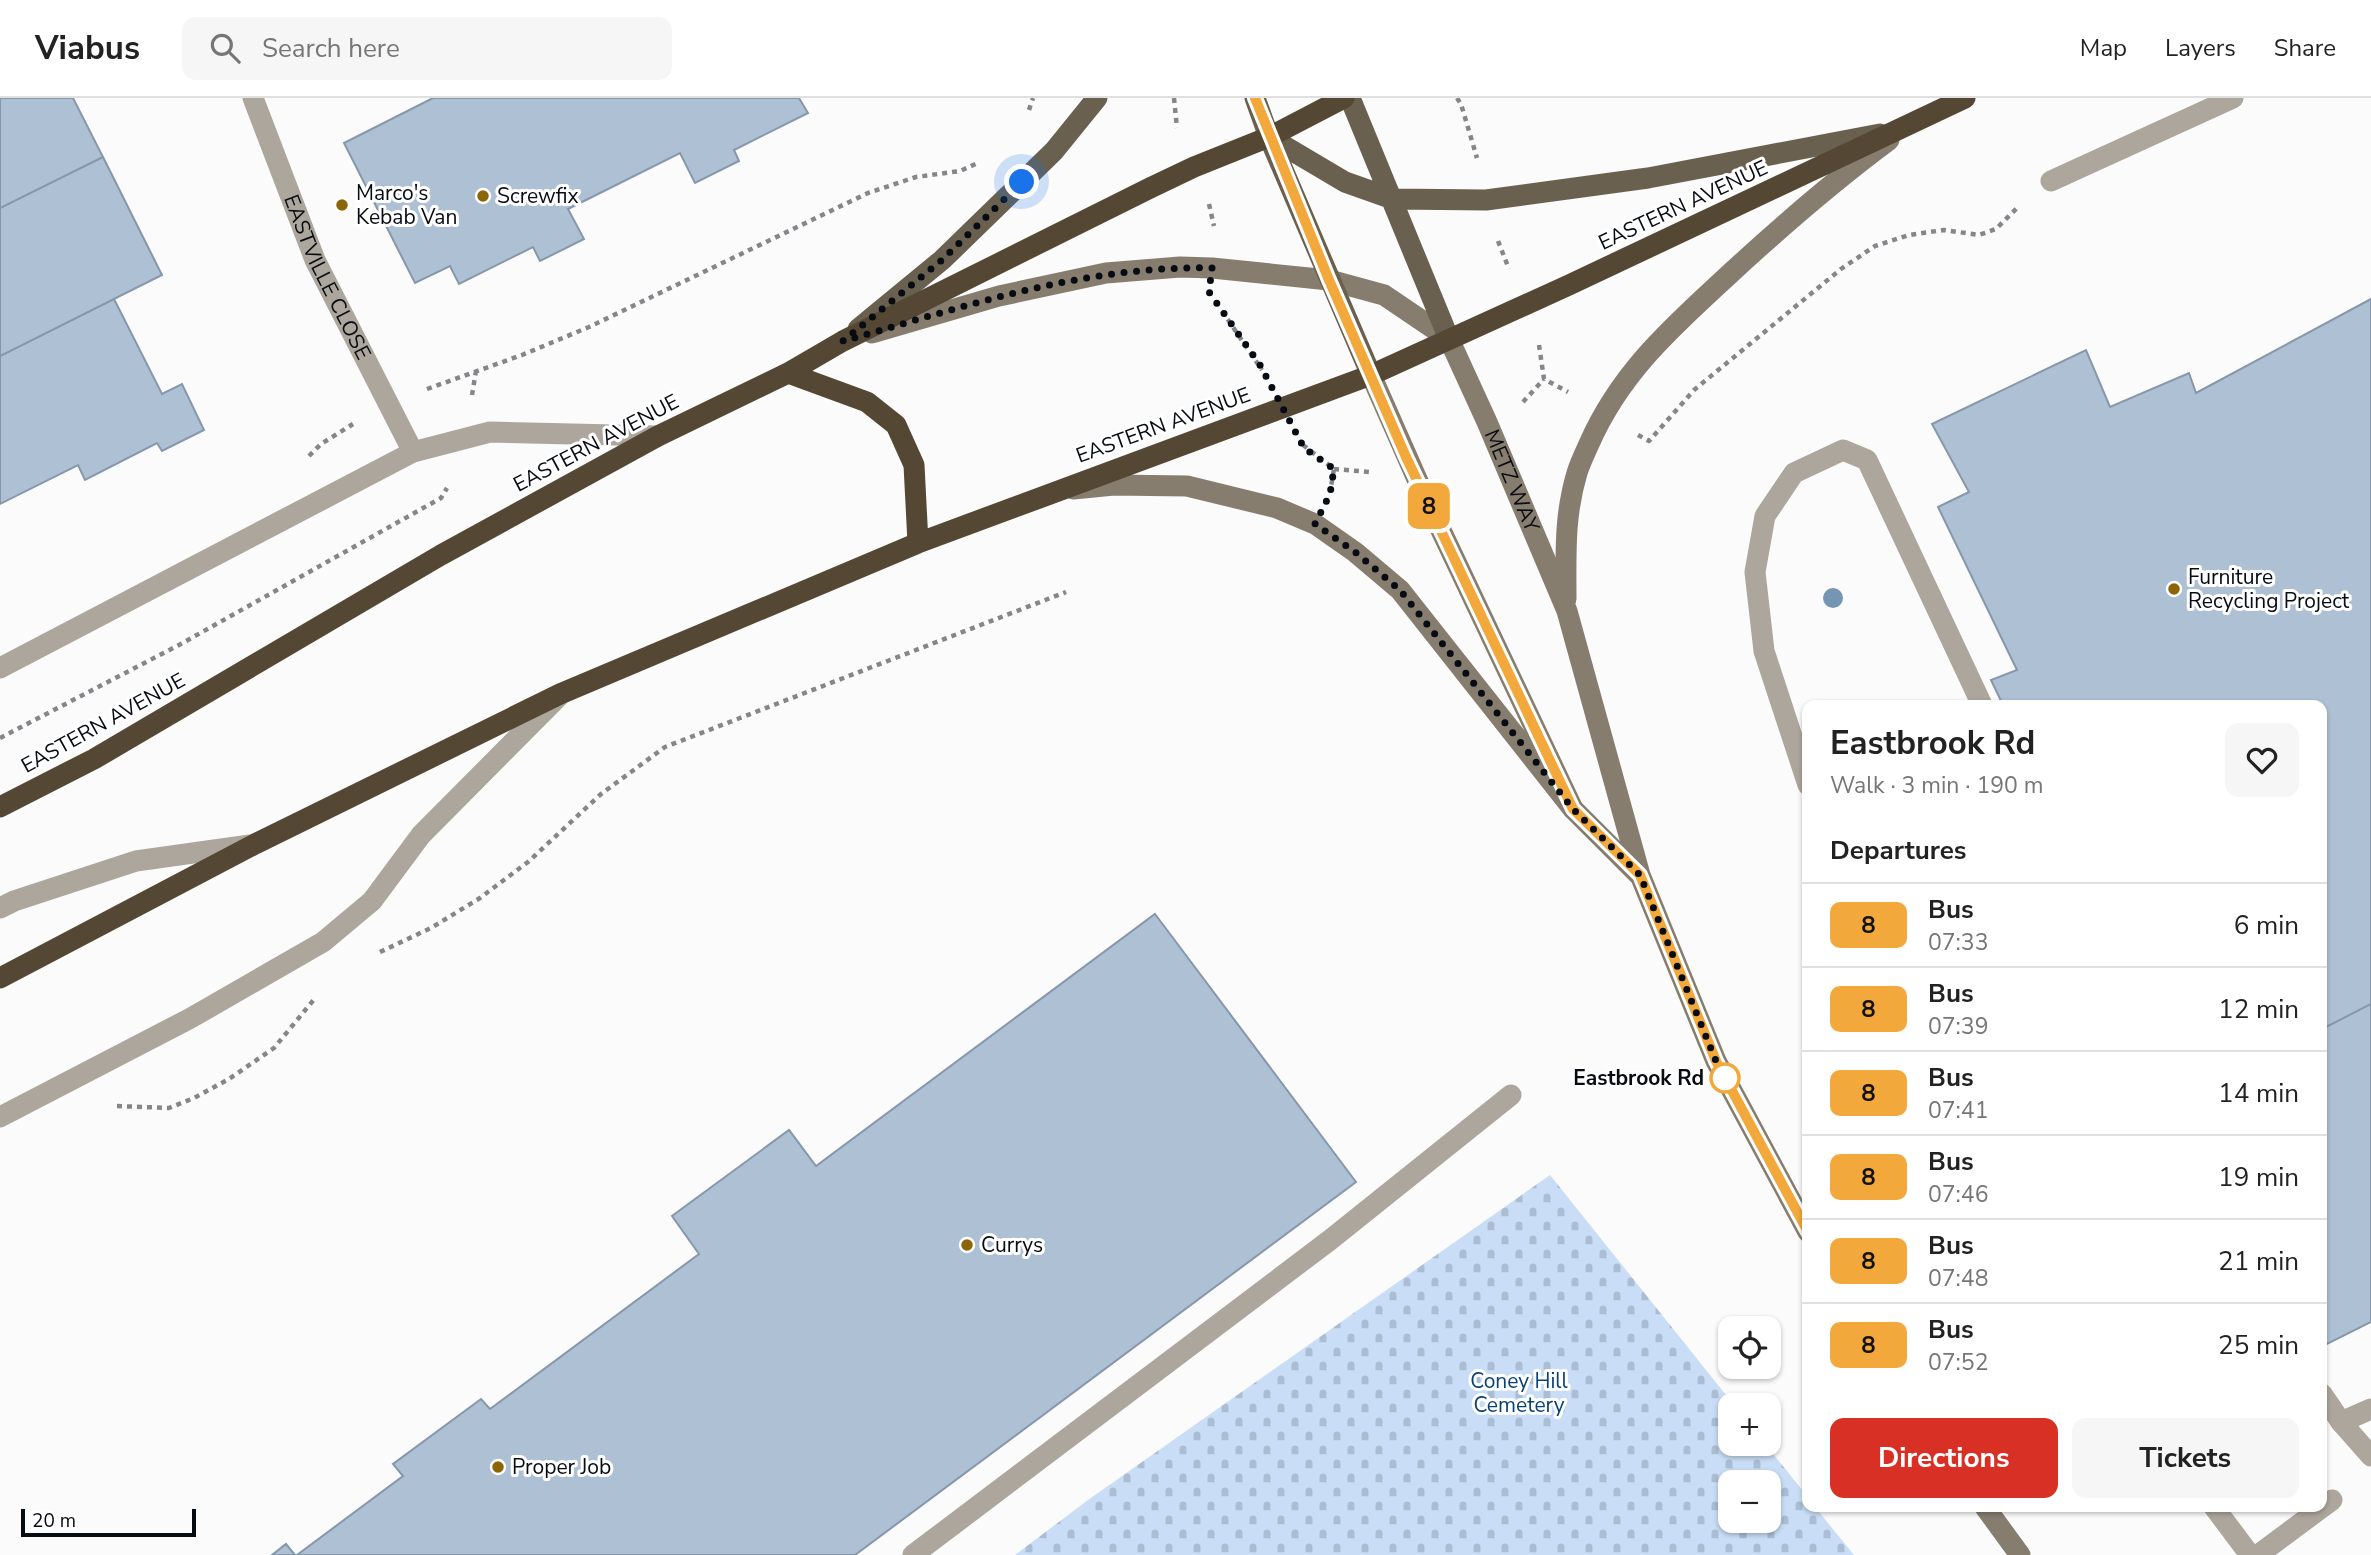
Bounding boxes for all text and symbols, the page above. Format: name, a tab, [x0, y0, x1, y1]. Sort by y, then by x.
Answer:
search box	[182, 17, 672, 80]
text: Viabus	[35, 26, 140, 71]
icon: search	[206, 29, 244, 67]
text: Search here	[262, 31, 400, 66]
text: Map	[2080, 32, 2127, 64]
text: Layers	[2165, 32, 2236, 64]
text: Share	[2274, 32, 2336, 64]
street label: EASTERN AVENUE	[1594, 154, 1772, 256]
your location	[1004, 164, 1039, 199]
place label: Marco's Kebab Van	[356, 179, 457, 231]
place label: Screwfix	[497, 182, 579, 210]
marker: Screwfix	[475, 188, 491, 204]
street label: EASTVILLE CLOSE	[277, 191, 378, 364]
marker: Marco's Kebab Van	[334, 197, 350, 213]
street label: EASTERN AVENUE	[1072, 380, 1254, 470]
street label: EASTERN AVENUE	[508, 388, 684, 498]
street label: METZ WAY	[1478, 425, 1546, 537]
line badge: 8	[1406, 483, 1452, 529]
text: 8	[1422, 490, 1436, 522]
place label: Furniture Recycling Project	[2188, 563, 2350, 615]
marker: Furniture Recycling Project	[2166, 581, 2182, 597]
street label: EASTERN AVENUE	[16, 666, 190, 780]
text: Eastbrook Rd	[1830, 721, 2035, 766]
button: heart	[2225, 723, 2299, 797]
text: Walk · 3 min · 190 m	[1830, 770, 2043, 801]
text: Departures	[1830, 833, 1966, 868]
text: Bus	[1928, 892, 1974, 927]
text: 6 min	[2234, 908, 2299, 943]
text: 8	[1861, 909, 1876, 941]
text: 07:33	[1928, 927, 1988, 958]
text: Bus	[1928, 976, 1974, 1011]
text: 12 min	[2218, 992, 2299, 1027]
text: 8	[1861, 993, 1876, 1025]
text: 07:39	[1928, 1011, 1988, 1042]
text: Bus	[1928, 1060, 1974, 1095]
marker: Eastbrook Rd	[1710, 1063, 1740, 1093]
place label: Eastbrook Rd	[1573, 1064, 1704, 1092]
text: 14 min	[2218, 1076, 2299, 1111]
text: 8	[1861, 1077, 1876, 1109]
text: 07:41	[1928, 1095, 1988, 1126]
text: Bus	[1928, 1144, 1974, 1179]
text: 19 min	[2218, 1160, 2299, 1195]
text: 8	[1861, 1161, 1876, 1193]
text: 07:46	[1928, 1179, 1988, 1210]
text: Bus	[1928, 1228, 1974, 1263]
place label: Currys	[981, 1231, 1043, 1259]
marker: Currys	[959, 1237, 975, 1253]
text: 21 min	[2218, 1244, 2299, 1279]
text: 8	[1861, 1245, 1876, 1277]
text: 07:48	[1928, 1263, 1988, 1294]
text: Bus	[1928, 1312, 1974, 1347]
map controls	[1718, 1316, 1781, 1533]
button: locate	[1718, 1316, 1781, 1379]
text: 25 min	[2218, 1328, 2299, 1363]
text: 8	[1861, 1329, 1876, 1361]
text: 07:52	[1928, 1347, 1988, 1378]
park label: Coney Hill Cemetery	[1470, 1367, 1569, 1419]
button: +	[1718, 1393, 1781, 1456]
button: Directions	[1830, 1418, 2058, 1498]
button: Tickets	[2072, 1418, 2299, 1498]
place label: Proper Job	[512, 1453, 611, 1481]
marker: Proper Job	[490, 1459, 506, 1475]
button: −	[1718, 1470, 1781, 1533]
scale bar	[21, 1506, 196, 1538]
text: 20 m	[32, 1508, 76, 1534]

